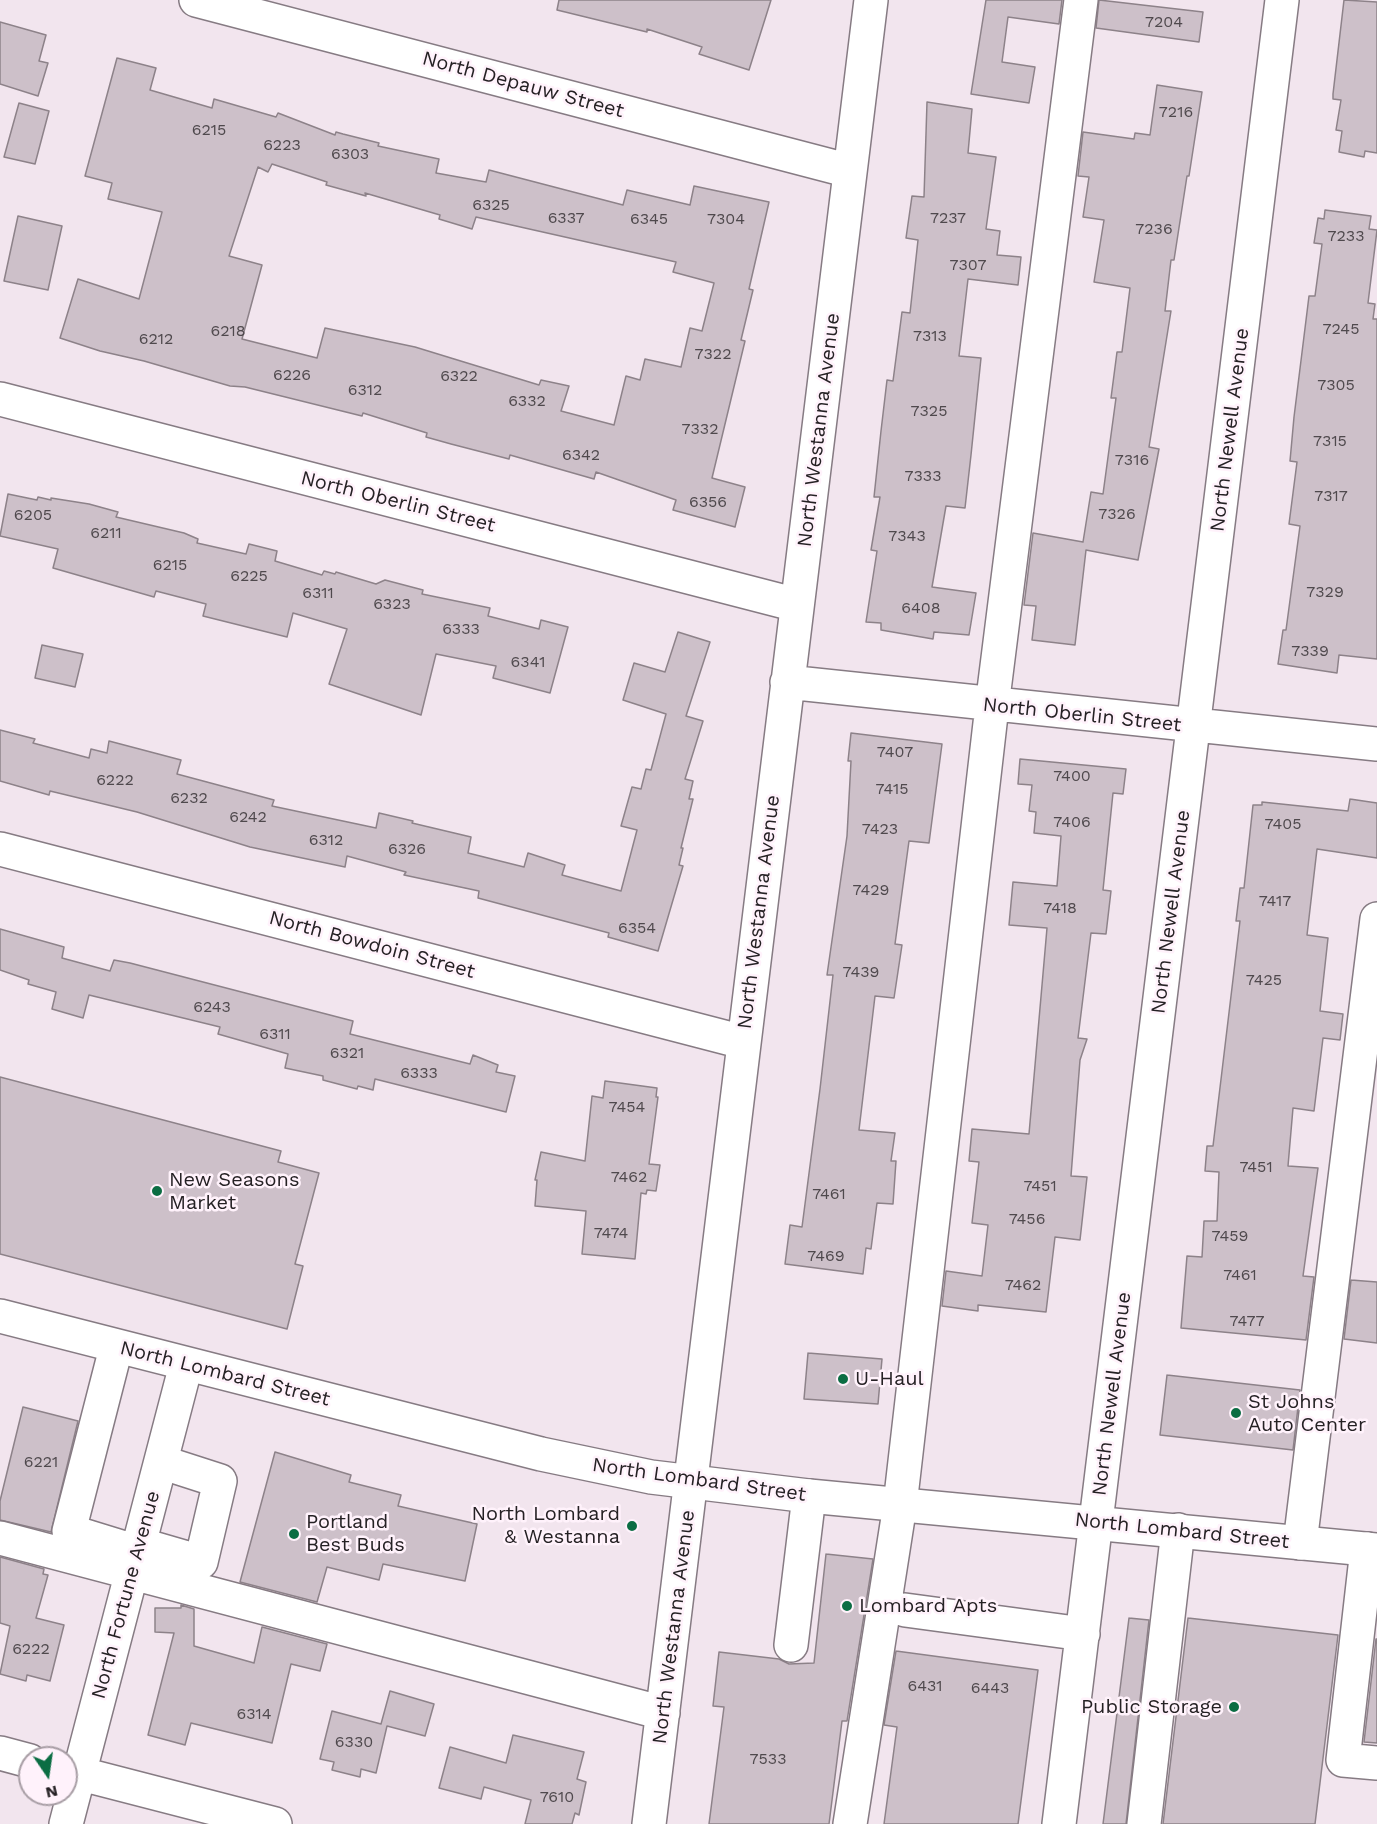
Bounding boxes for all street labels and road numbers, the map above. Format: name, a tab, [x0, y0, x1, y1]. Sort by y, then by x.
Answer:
street label: North Depauw Street	[420, 47, 626, 123]
street label: North Westanna Avenue	[793, 312, 845, 548]
street label: North Newell Avenue	[1206, 327, 1254, 533]
street label: North Oberlin Street	[298, 466, 498, 538]
street label: North Oberlin Street	[981, 693, 1183, 737]
street label: North Westanna Avenue	[733, 794, 785, 1030]
street label: North Newell Avenue	[1147, 809, 1195, 1015]
street label: North Bowdoin Street	[266, 906, 478, 984]
street label: North Newell Avenue	[1088, 1291, 1136, 1497]
street label: North Lombard Street	[117, 1336, 333, 1412]
street label: North Lombard Street	[591, 1453, 807, 1507]
street label: North Fortune Avenue	[87, 1488, 165, 1702]
street label: North Lombard Street	[1074, 1508, 1290, 1554]
street label: North Westanna Avenue	[648, 1509, 700, 1745]

